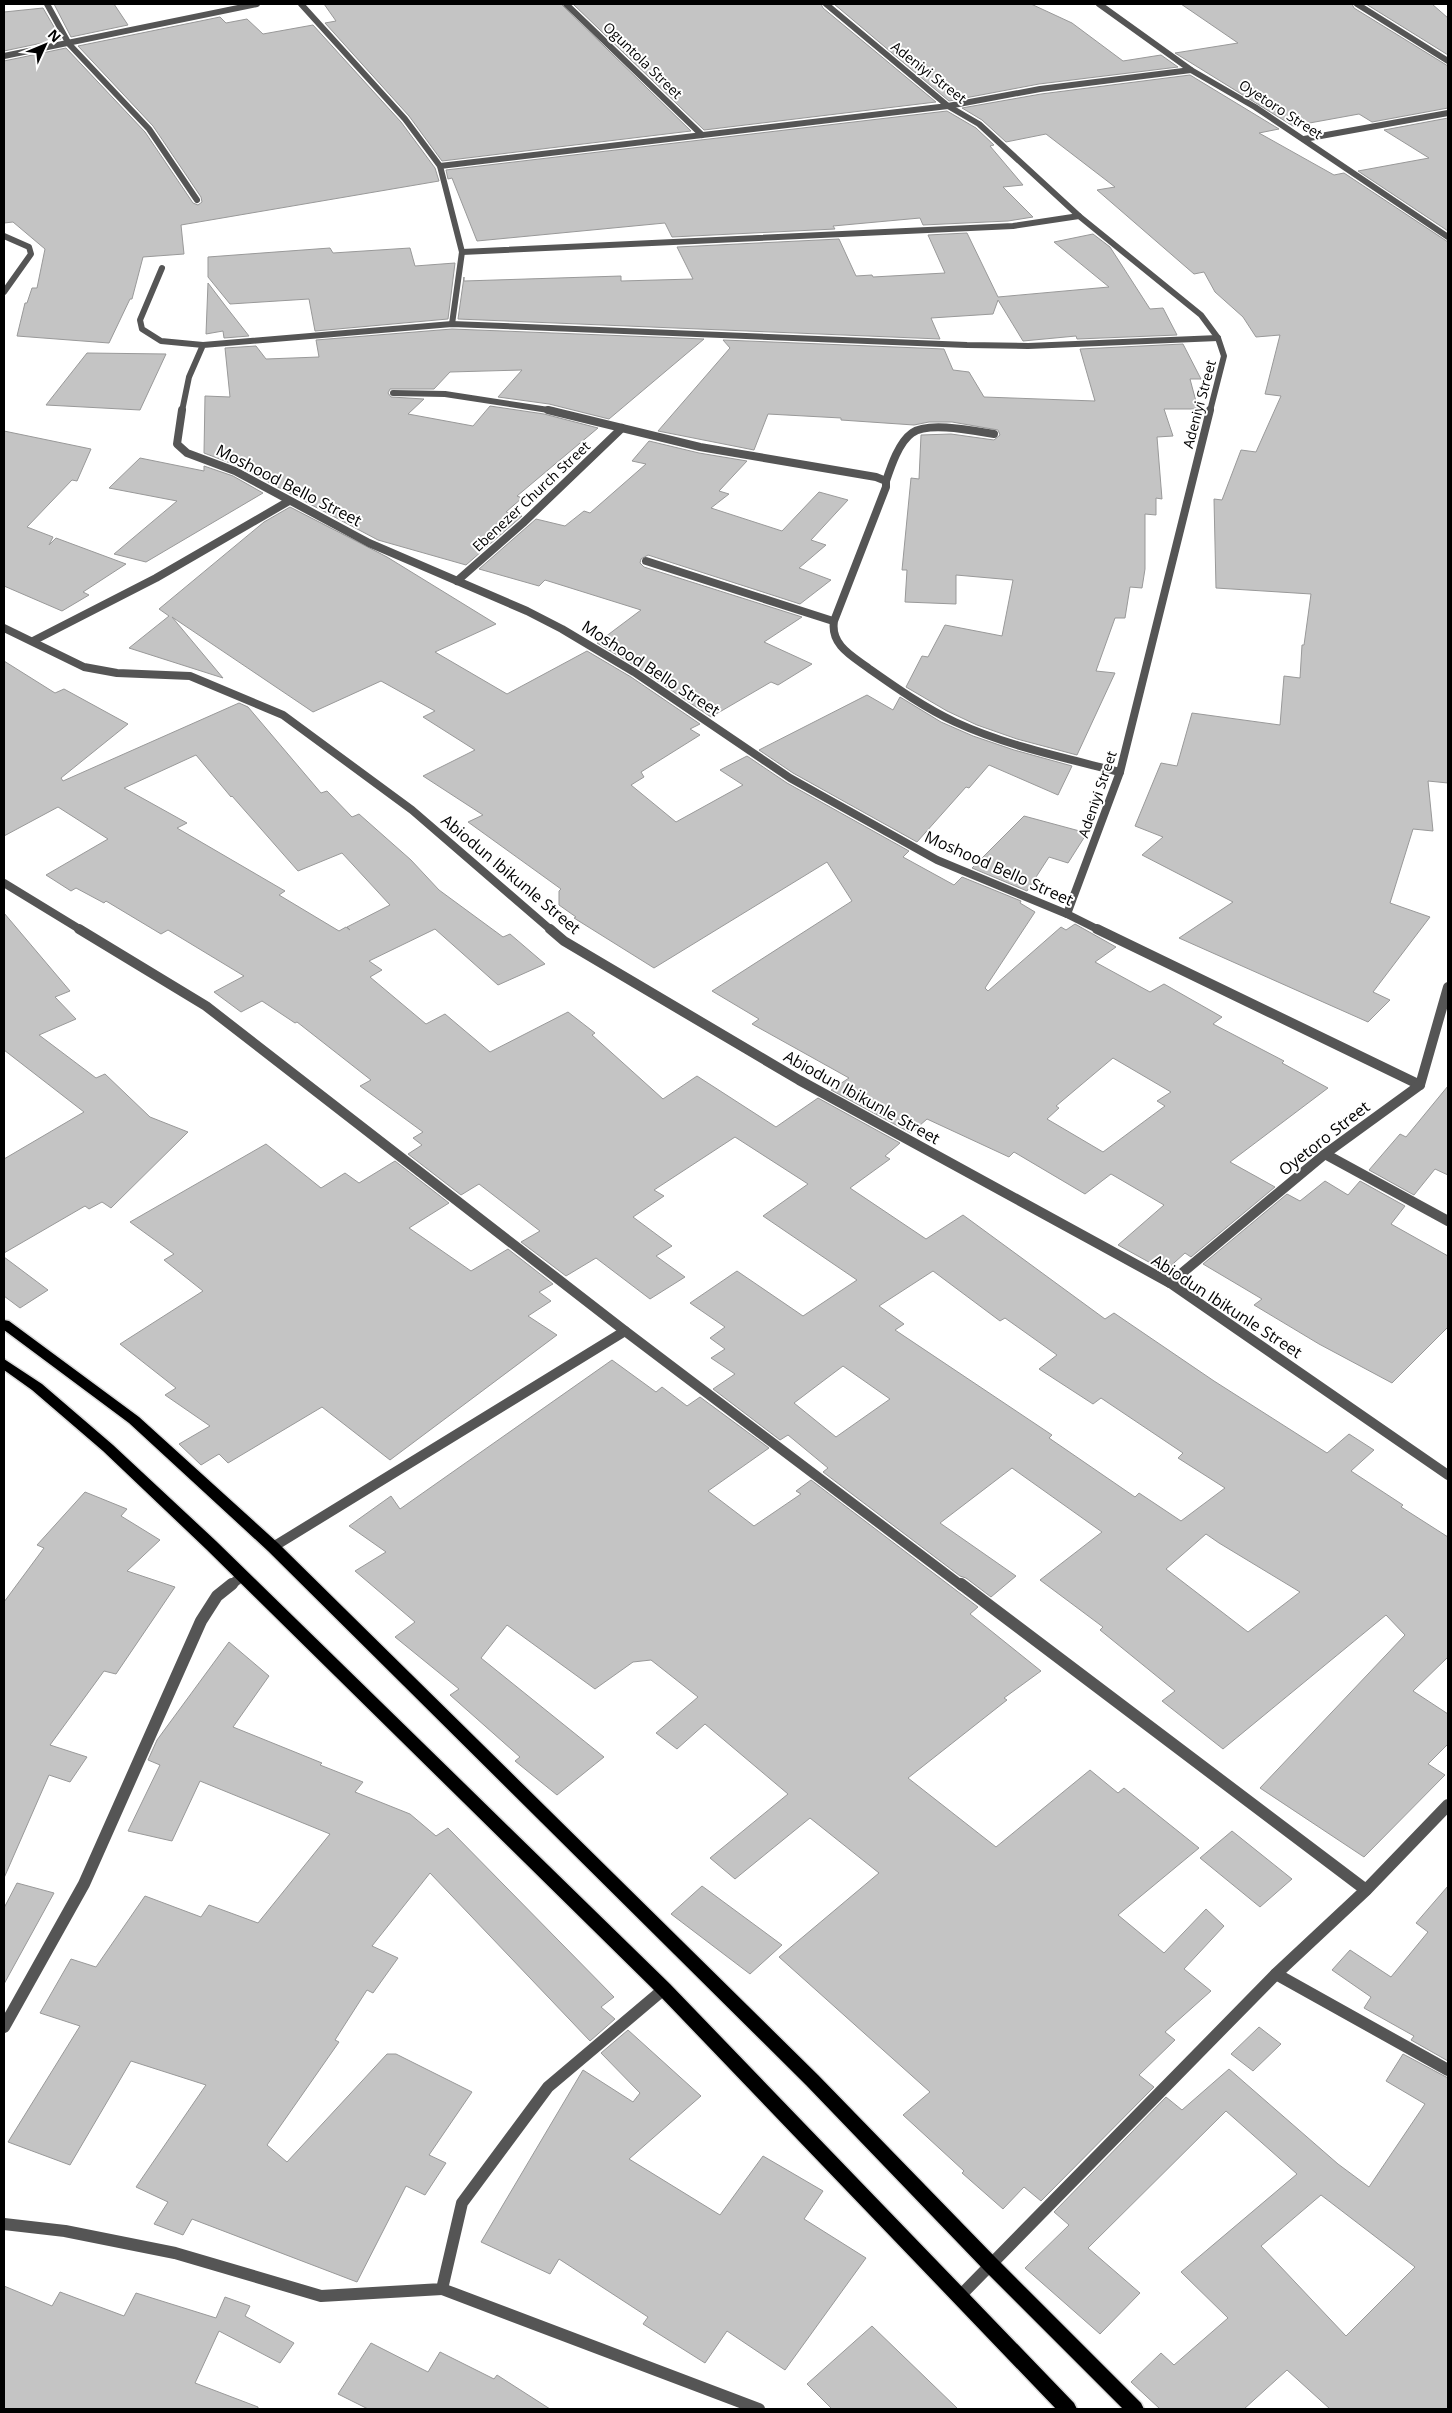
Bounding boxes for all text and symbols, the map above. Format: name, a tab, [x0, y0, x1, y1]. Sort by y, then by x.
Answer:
street label: Oguntola Street	[599, 17, 687, 103]
north arrow	[20, 20, 70, 70]
text: N	[44, 25, 66, 46]
street label: Adeniyi Street	[887, 37, 971, 107]
street label: Oyetoro Street	[1236, 75, 1326, 143]
street label: Adeniyi Street	[1178, 358, 1220, 450]
street label: Ebenezer Church Street	[468, 436, 594, 556]
street label: Moshood Bello Street	[212, 439, 366, 531]
street label: Moshood Bello Street	[578, 615, 725, 721]
street label: Adeniyi Street	[1073, 748, 1121, 840]
street label: Abiodun Ibikunle Street	[437, 809, 585, 939]
street label: Moshood Bello Street	[921, 825, 1077, 911]
street label: Abiodun Ibikunle Street	[780, 1045, 944, 1149]
street label: Oyetoro Street	[1274, 1095, 1374, 1180]
street label: Abiodun Ibikunle Street	[1147, 1249, 1307, 1363]

